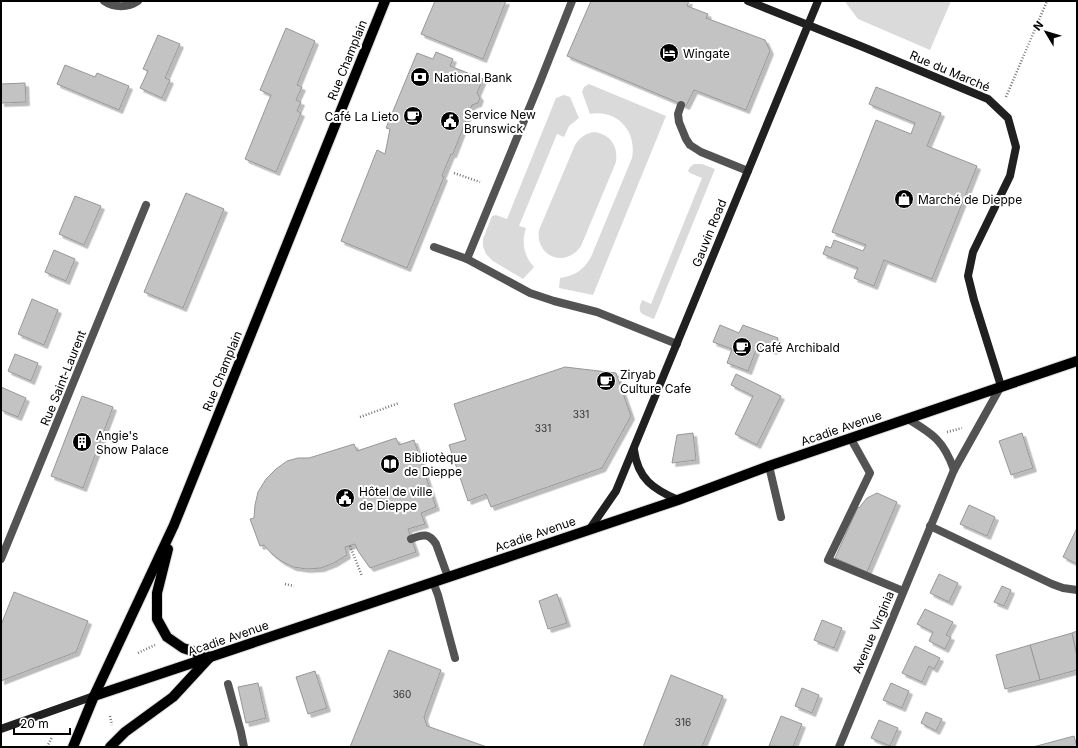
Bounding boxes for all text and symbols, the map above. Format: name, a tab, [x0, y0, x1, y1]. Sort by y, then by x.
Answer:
north arrow	[1026, 12, 1066, 52]
street label: Rue Champlain	[324, 18, 370, 102]
text: N	[1030, 18, 1046, 33]
hotel icon: Wingate	[658, 42, 680, 64]
place label: Wingate	[683, 46, 730, 61]
street label: Rue du Marché	[908, 47, 992, 95]
bank icon: National Bank	[409, 66, 431, 88]
place label: National Bank	[434, 70, 513, 85]
cafe icon: Café La Lieto	[402, 105, 424, 127]
place label: Service New Brunswick	[464, 107, 536, 136]
place label: Café La Lieto	[324, 109, 399, 124]
public building icon: Service New Brunswick	[439, 110, 461, 132]
shop icon: Marché de Dieppe	[893, 188, 915, 210]
place label: Marché de Dieppe	[918, 192, 1022, 207]
street label: Gauvin Road	[689, 197, 729, 269]
street label: Rue Saint-Laurent	[37, 328, 89, 428]
street label: Rue Champlain	[199, 329, 245, 413]
cafe icon: Café Archibald	[731, 336, 753, 358]
place label: Café Archibald	[756, 340, 840, 355]
place label: Ziryab Culture Cafe	[620, 367, 691, 396]
cafe icon: Ziryab Culture Cafe	[595, 370, 617, 392]
street label: Acadie Avenue	[798, 407, 884, 449]
house number: 331	[573, 408, 589, 420]
house number: 331	[535, 422, 551, 434]
place label: Angie's Show Palace	[96, 428, 169, 457]
building icon: Angie's Show Palace	[71, 431, 93, 453]
place label: Bibliotèque de Dieppe	[404, 450, 467, 479]
library icon: Bibliotèque de Dieppe	[379, 453, 401, 475]
place label: Hôtel de ville de Dieppe	[359, 484, 432, 513]
public building icon: Hôtel de ville de Dieppe	[334, 487, 356, 509]
street label: Acadie Avenue	[492, 513, 578, 555]
street label: Avenue Virginia	[849, 589, 897, 675]
street label: Acadie Avenue	[185, 617, 271, 659]
house number: 360	[393, 688, 411, 700]
scale bar	[14, 710, 70, 736]
text: 20 m	[20, 716, 49, 731]
house number: 316	[675, 716, 691, 728]

